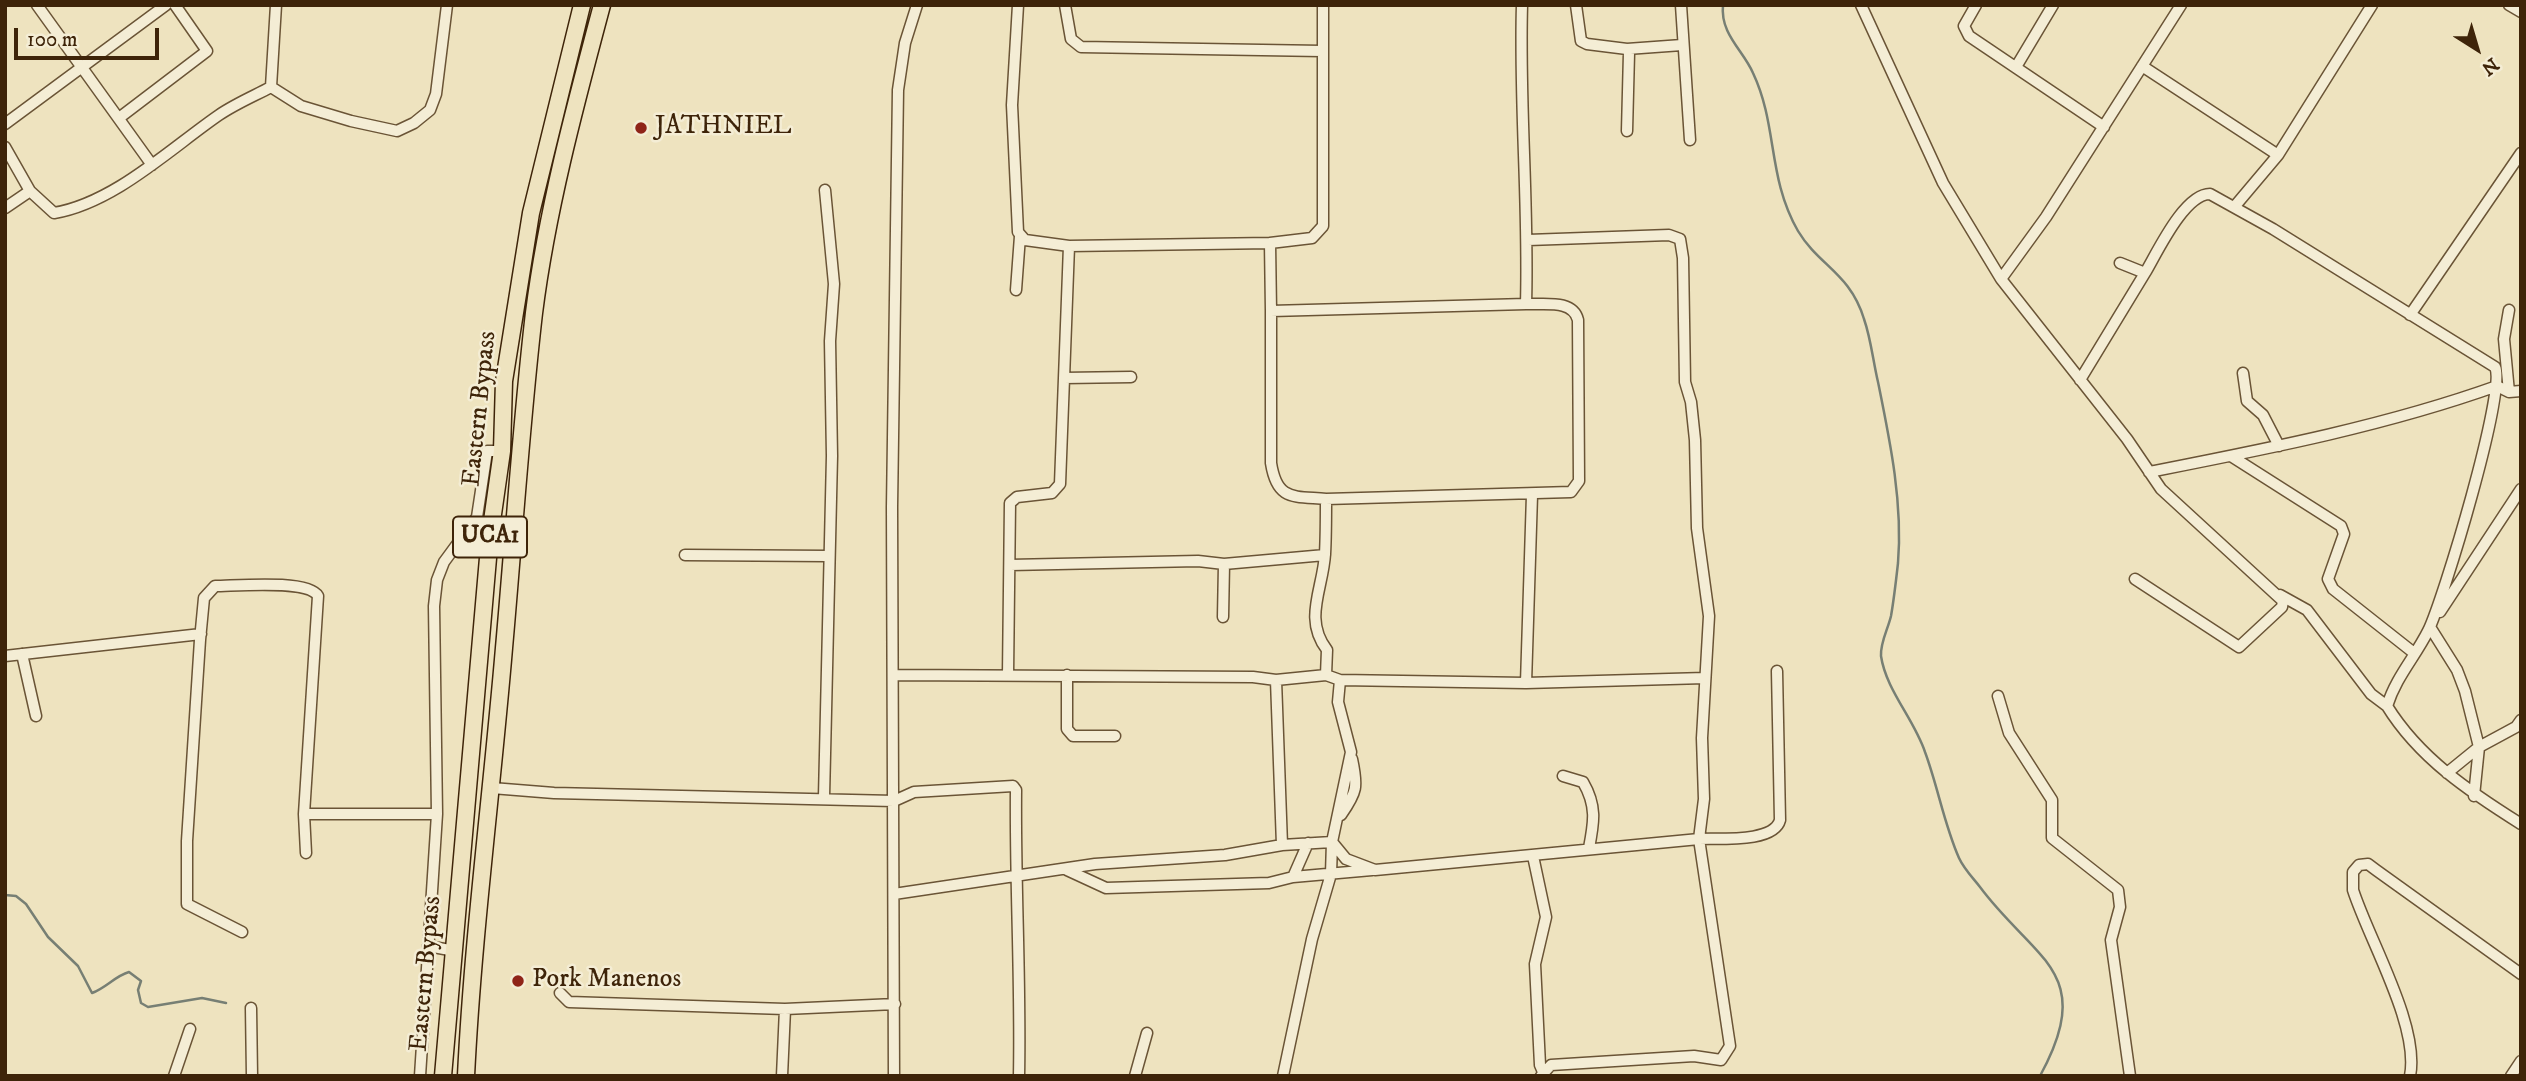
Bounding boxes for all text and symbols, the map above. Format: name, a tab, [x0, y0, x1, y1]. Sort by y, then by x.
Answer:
scale bar	[18, 14, 163, 58]
north arrow	[2442, 14, 2512, 84]
text: 100 m	[27, 27, 78, 53]
text: N	[2477, 52, 2503, 80]
place label: JATHNIEL	[655, 112, 792, 144]
marker: JATHNIEL	[633, 120, 649, 136]
street label: Eastern Bypass	[457, 330, 505, 488]
road number: UCA1	[453, 516, 527, 558]
street label: Eastern Bypass	[405, 895, 449, 1053]
place label: Pork Manenos	[532, 965, 681, 997]
marker: Pork Manenos	[510, 973, 526, 989]

